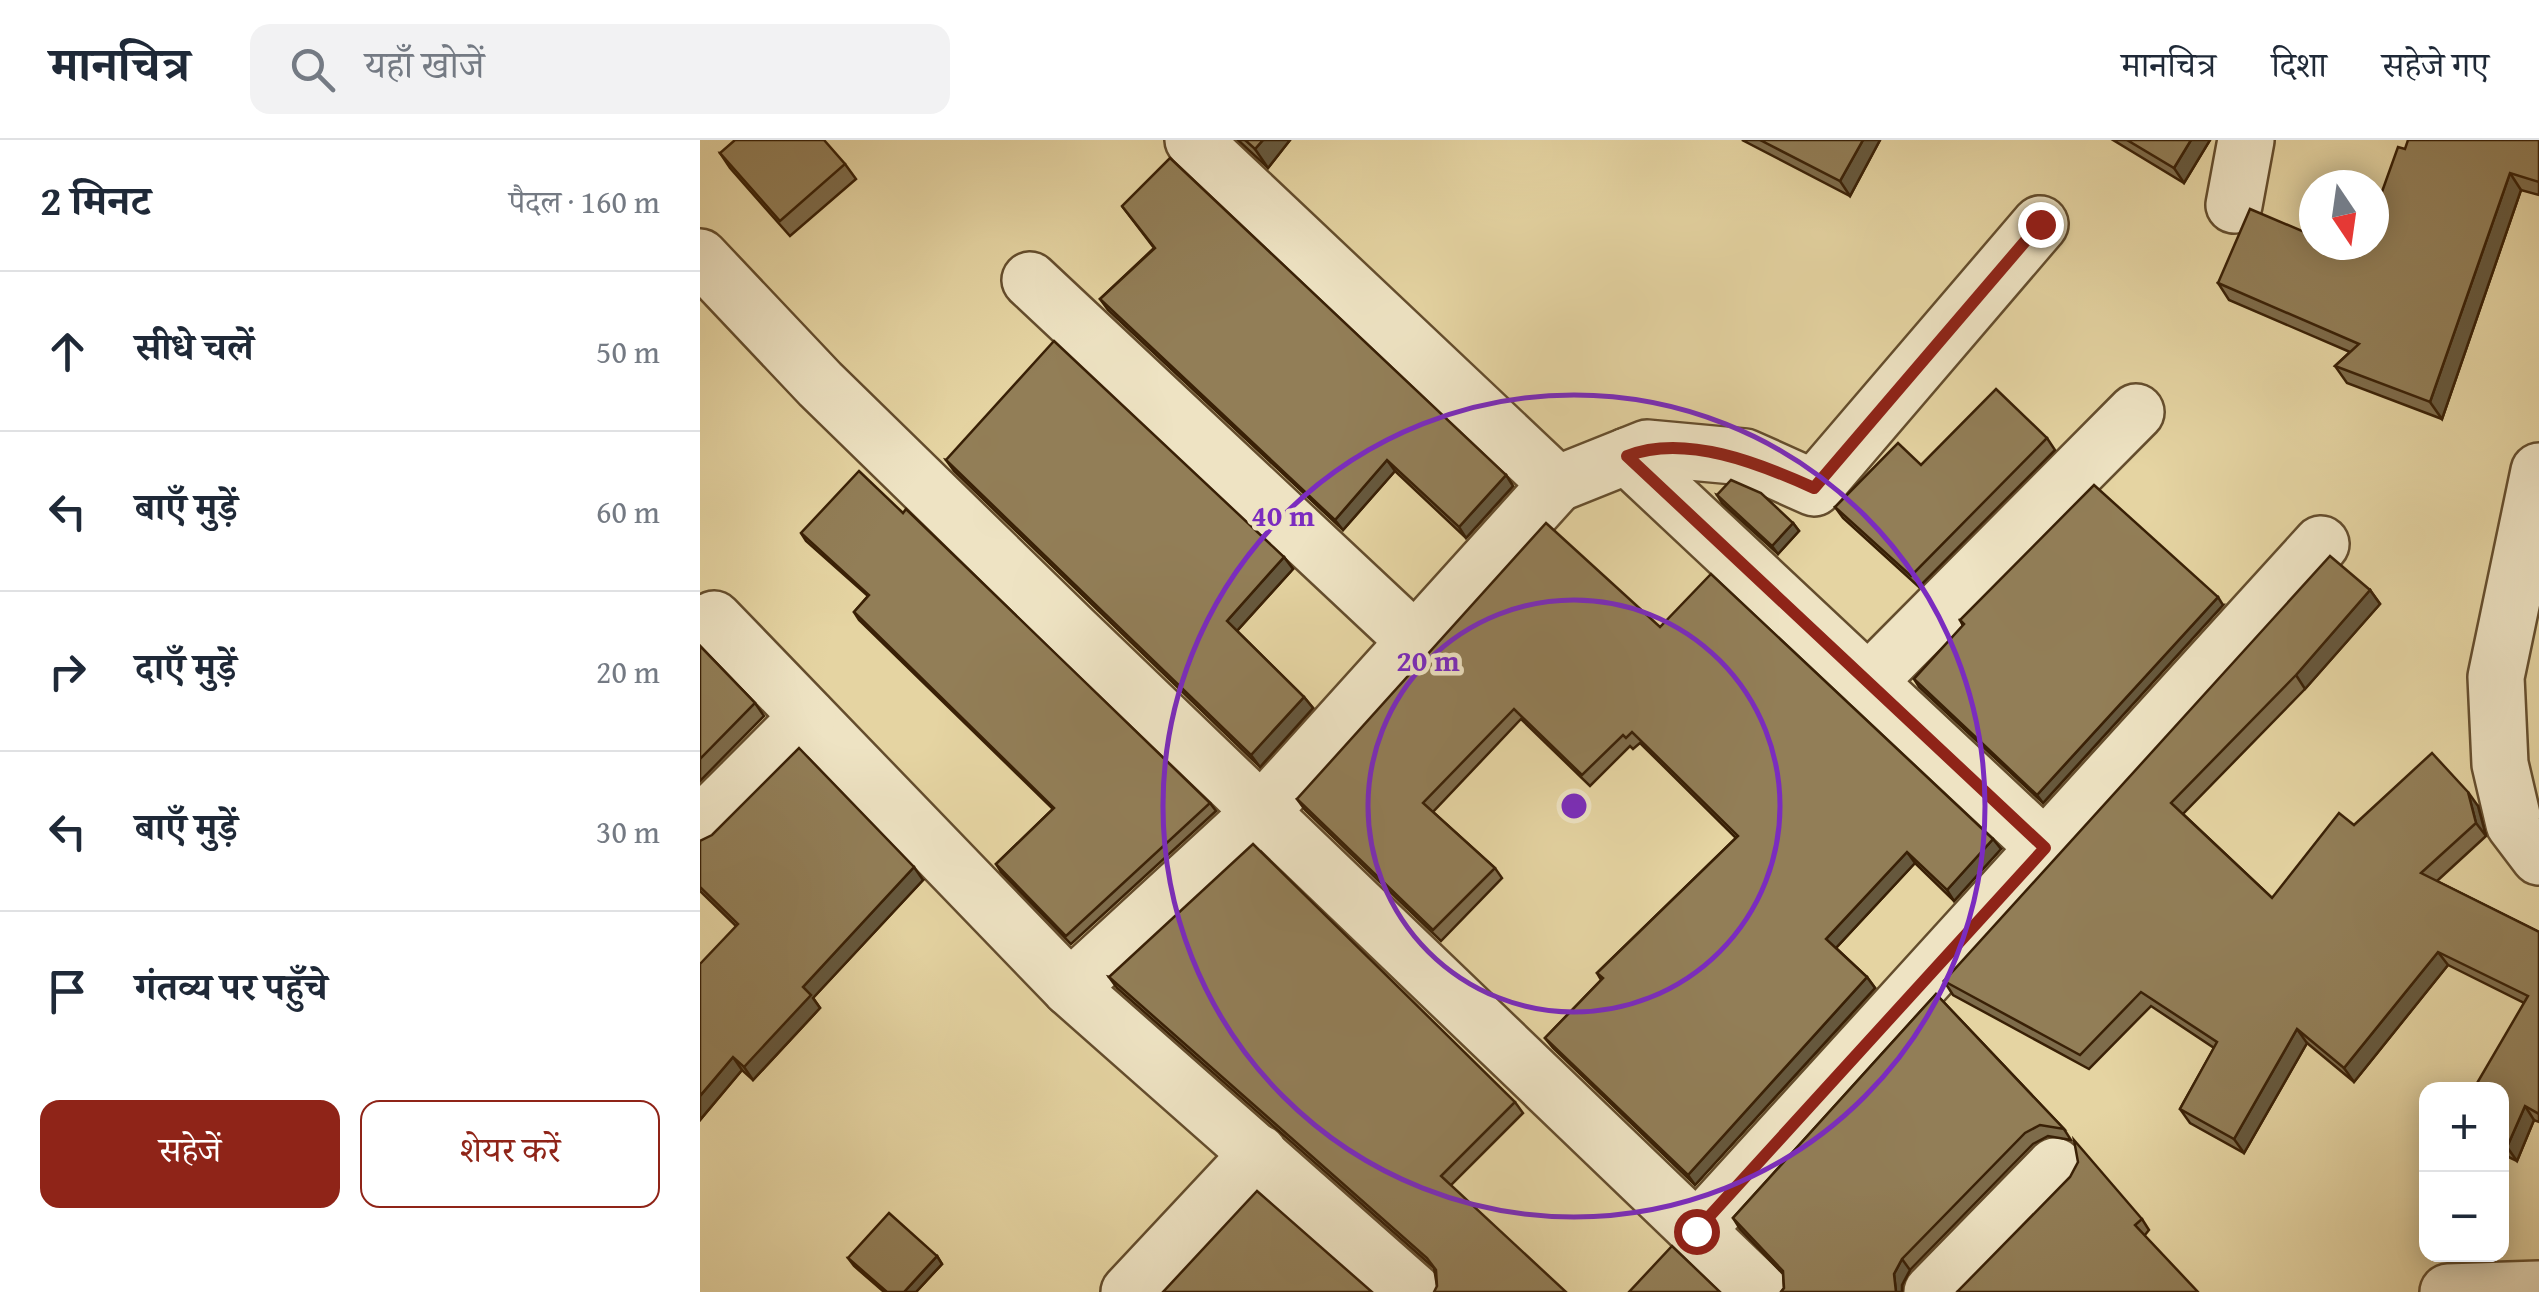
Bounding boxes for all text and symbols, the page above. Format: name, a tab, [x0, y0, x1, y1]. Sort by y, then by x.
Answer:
search box	[250, 24, 950, 114]
text: मानचित्र	[50, 28, 190, 99]
text: यहाँ खोजें	[365, 36, 484, 92]
text: मानचित्र	[2121, 39, 2216, 90]
text: दिशा	[2271, 39, 2327, 90]
text: सहेजे गए	[2382, 39, 2489, 90]
icon: search	[285, 42, 340, 97]
text: 2 मिनट	[40, 169, 151, 230]
north arrow	[2299, 170, 2389, 260]
text: पैदल · 160 m	[509, 178, 660, 225]
route end	[2018, 202, 2064, 248]
text: सीधे चलें	[135, 318, 254, 374]
icon: ahead	[40, 324, 95, 379]
text: 50 m	[596, 328, 660, 375]
text: बाएँ मुड़ें	[135, 478, 238, 534]
icon: left	[40, 484, 95, 539]
text: 60 m	[596, 488, 660, 535]
text: 40 m	[1251, 493, 1315, 537]
text: दाएँ मुड़ें	[135, 638, 236, 694]
text: 20 m	[1396, 638, 1460, 682]
icon: right	[40, 644, 95, 699]
text: 20 m	[596, 648, 660, 695]
centre of rings	[1556, 788, 1592, 824]
text: बाएँ मुड़ें	[135, 798, 238, 854]
icon: left	[40, 804, 95, 859]
text: 30 m	[596, 808, 660, 855]
text: गंतव्य पर पहुँचे	[135, 958, 328, 1014]
icon: arrive	[40, 964, 95, 1019]
map controls	[2419, 1082, 2509, 1262]
button: +	[2419, 1082, 2509, 1172]
button: सहेजें	[40, 1100, 340, 1208]
button: शेयर करें	[360, 1100, 660, 1208]
button: −	[2419, 1172, 2509, 1262]
route start	[1674, 1209, 1720, 1255]

